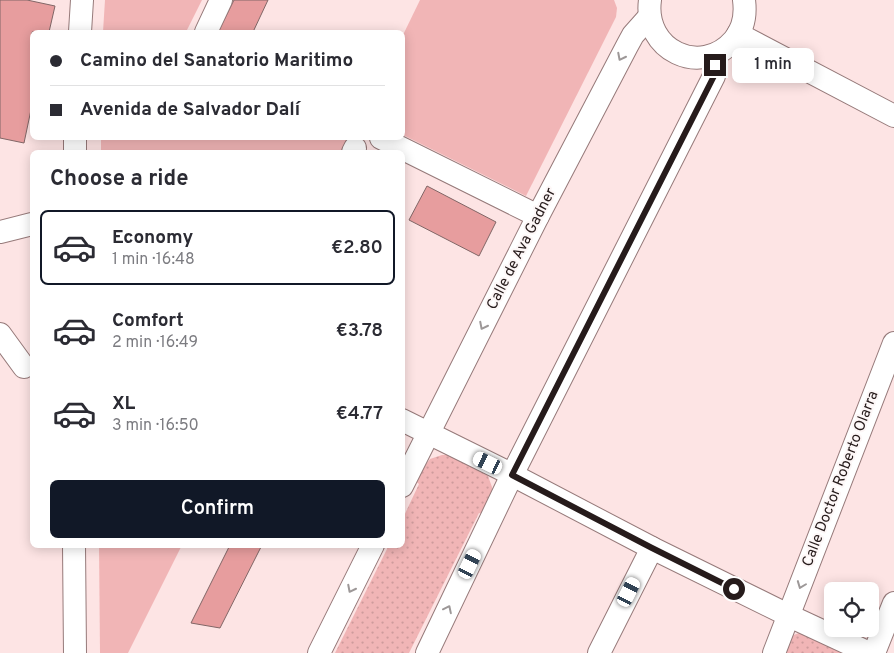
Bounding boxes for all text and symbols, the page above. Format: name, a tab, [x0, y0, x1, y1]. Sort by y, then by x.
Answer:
callout: 1 min	[732, 48, 815, 82]
text: Camino del Sanatorio Maritimo	[80, 49, 353, 73]
one-way arrow	[617, 51, 627, 60]
route end	[704, 54, 726, 76]
text: 1 min	[754, 55, 792, 75]
text: Avenida de Salvador Dalí	[80, 98, 300, 122]
text: Choose a ride	[50, 166, 188, 193]
street label: Calle de Ava Gadner	[483, 185, 561, 313]
icon: car	[52, 225, 97, 270]
text: Economy	[112, 226, 193, 250]
text: €2.80	[331, 236, 383, 260]
text: 1 min · 16:48	[112, 250, 195, 270]
icon: car	[52, 308, 97, 353]
text: Comfort	[112, 309, 184, 333]
text: €3.78	[336, 319, 383, 343]
one-way arrow	[479, 321, 489, 330]
text: 2 min · 16:49	[112, 333, 198, 353]
street label: Calle Doctor Roberto Olarra	[799, 388, 883, 570]
icon: car	[52, 391, 97, 436]
text: XL	[112, 392, 135, 416]
text: €4.77	[336, 402, 383, 426]
text: 3 min · 16:50	[112, 416, 199, 436]
car	[471, 450, 504, 476]
button: Confirm	[50, 480, 385, 538]
car	[456, 547, 483, 581]
car	[615, 575, 642, 609]
route start	[723, 578, 745, 600]
one-way arrow	[796, 580, 806, 588]
map controls	[824, 582, 879, 637]
button: locate	[824, 582, 879, 637]
one-way arrow	[347, 583, 357, 592]
one-way arrow	[442, 605, 452, 614]

